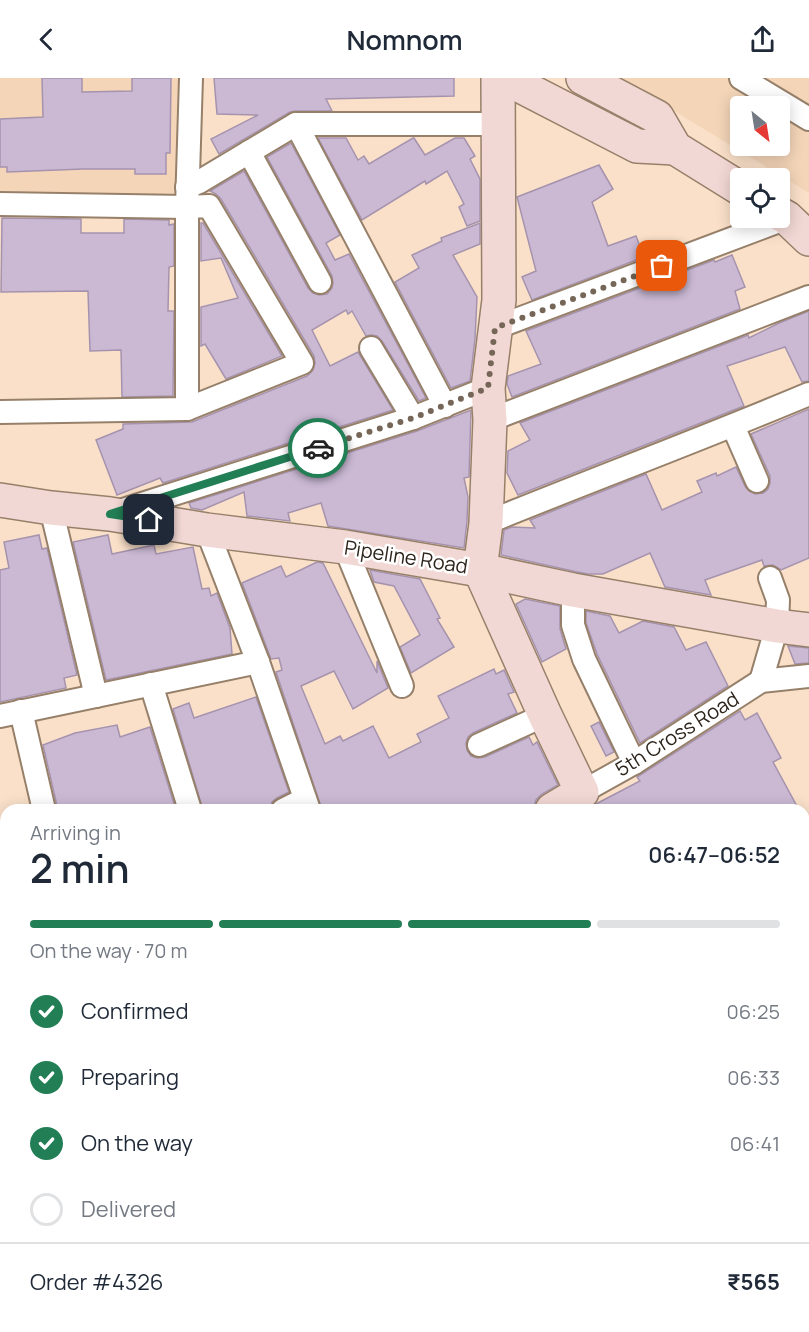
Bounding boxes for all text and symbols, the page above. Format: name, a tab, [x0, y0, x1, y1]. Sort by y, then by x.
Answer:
text: Nomnom	[346, 21, 463, 58]
icon: back	[30, 23, 63, 56]
icon: share	[746, 23, 779, 56]
north arrow	[730, 96, 790, 156]
map controls	[730, 96, 790, 228]
button: locate	[730, 168, 790, 228]
pin	[636, 240, 687, 291]
icon: bag	[645, 249, 678, 282]
courier	[288, 418, 348, 478]
icon: car	[302, 432, 335, 465]
pin	[123, 494, 174, 545]
icon: home	[132, 503, 165, 536]
street label: Pipeline Road	[342, 533, 470, 580]
street label: 5th Cross Road	[610, 685, 744, 782]
text: Arriving in	[30, 819, 121, 846]
text: 06:47–06:52	[648, 840, 780, 870]
text: 2 min	[30, 841, 129, 895]
text: On the way · 70 m	[30, 937, 187, 964]
icon: check	[30, 995, 63, 1028]
text: Confirmed	[81, 996, 189, 1026]
text: 06:25	[726, 998, 780, 1025]
icon: check	[30, 1061, 63, 1094]
text: Preparing	[81, 1062, 179, 1092]
text: 06:33	[727, 1064, 780, 1091]
icon: check	[30, 1127, 63, 1160]
text: On the way	[81, 1128, 193, 1158]
text: 06:41	[730, 1130, 780, 1157]
text: Delivered	[81, 1194, 176, 1224]
text: Order #4326	[30, 1267, 163, 1297]
text: ₹565	[727, 1267, 780, 1297]

